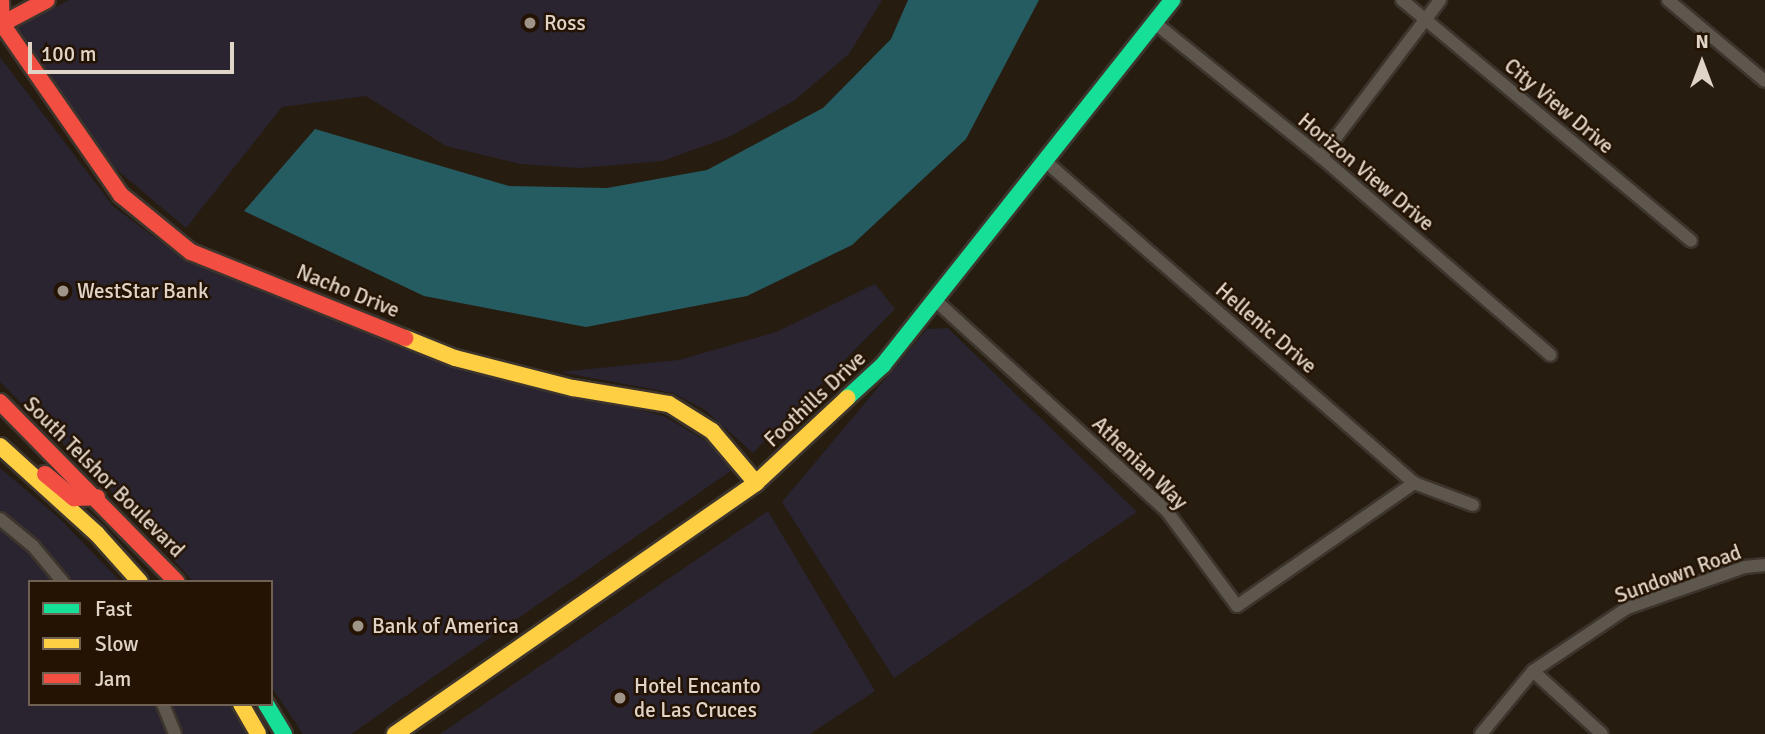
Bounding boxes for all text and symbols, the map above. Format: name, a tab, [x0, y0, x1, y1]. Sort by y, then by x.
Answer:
place label: Ross	[544, 10, 586, 36]
marker: Ross	[522, 15, 538, 31]
scale bar	[32, 28, 238, 72]
north arrow	[1667, 28, 1737, 98]
text: N	[1695, 30, 1709, 54]
text: 100 m	[41, 41, 96, 67]
street label: City View Drive	[1499, 53, 1619, 159]
street label: Horizon View Drive	[1293, 108, 1439, 236]
street label: Nacho Drive	[293, 259, 403, 323]
street label: Hellenic Drive	[1210, 277, 1322, 379]
place label: WestStar Bank	[77, 278, 208, 304]
marker: WestStar Bank	[55, 283, 71, 299]
street label: Foothills Drive	[759, 346, 871, 452]
street label: South Telshor Boulevard	[18, 391, 190, 563]
street label: Athenian Way	[1087, 411, 1193, 515]
street label: Sundown Road	[1611, 539, 1745, 609]
legend	[28, 580, 273, 706]
text: Fast	[95, 596, 132, 622]
place label: Bank of America	[372, 613, 519, 639]
marker: Bank of America	[350, 618, 366, 634]
text: Slow	[95, 631, 139, 657]
text: Jam	[95, 666, 131, 692]
place label: Hotel Encanto de Las Cruces	[634, 673, 761, 723]
marker: Hotel Encanto de Las Cruces	[612, 690, 628, 706]

